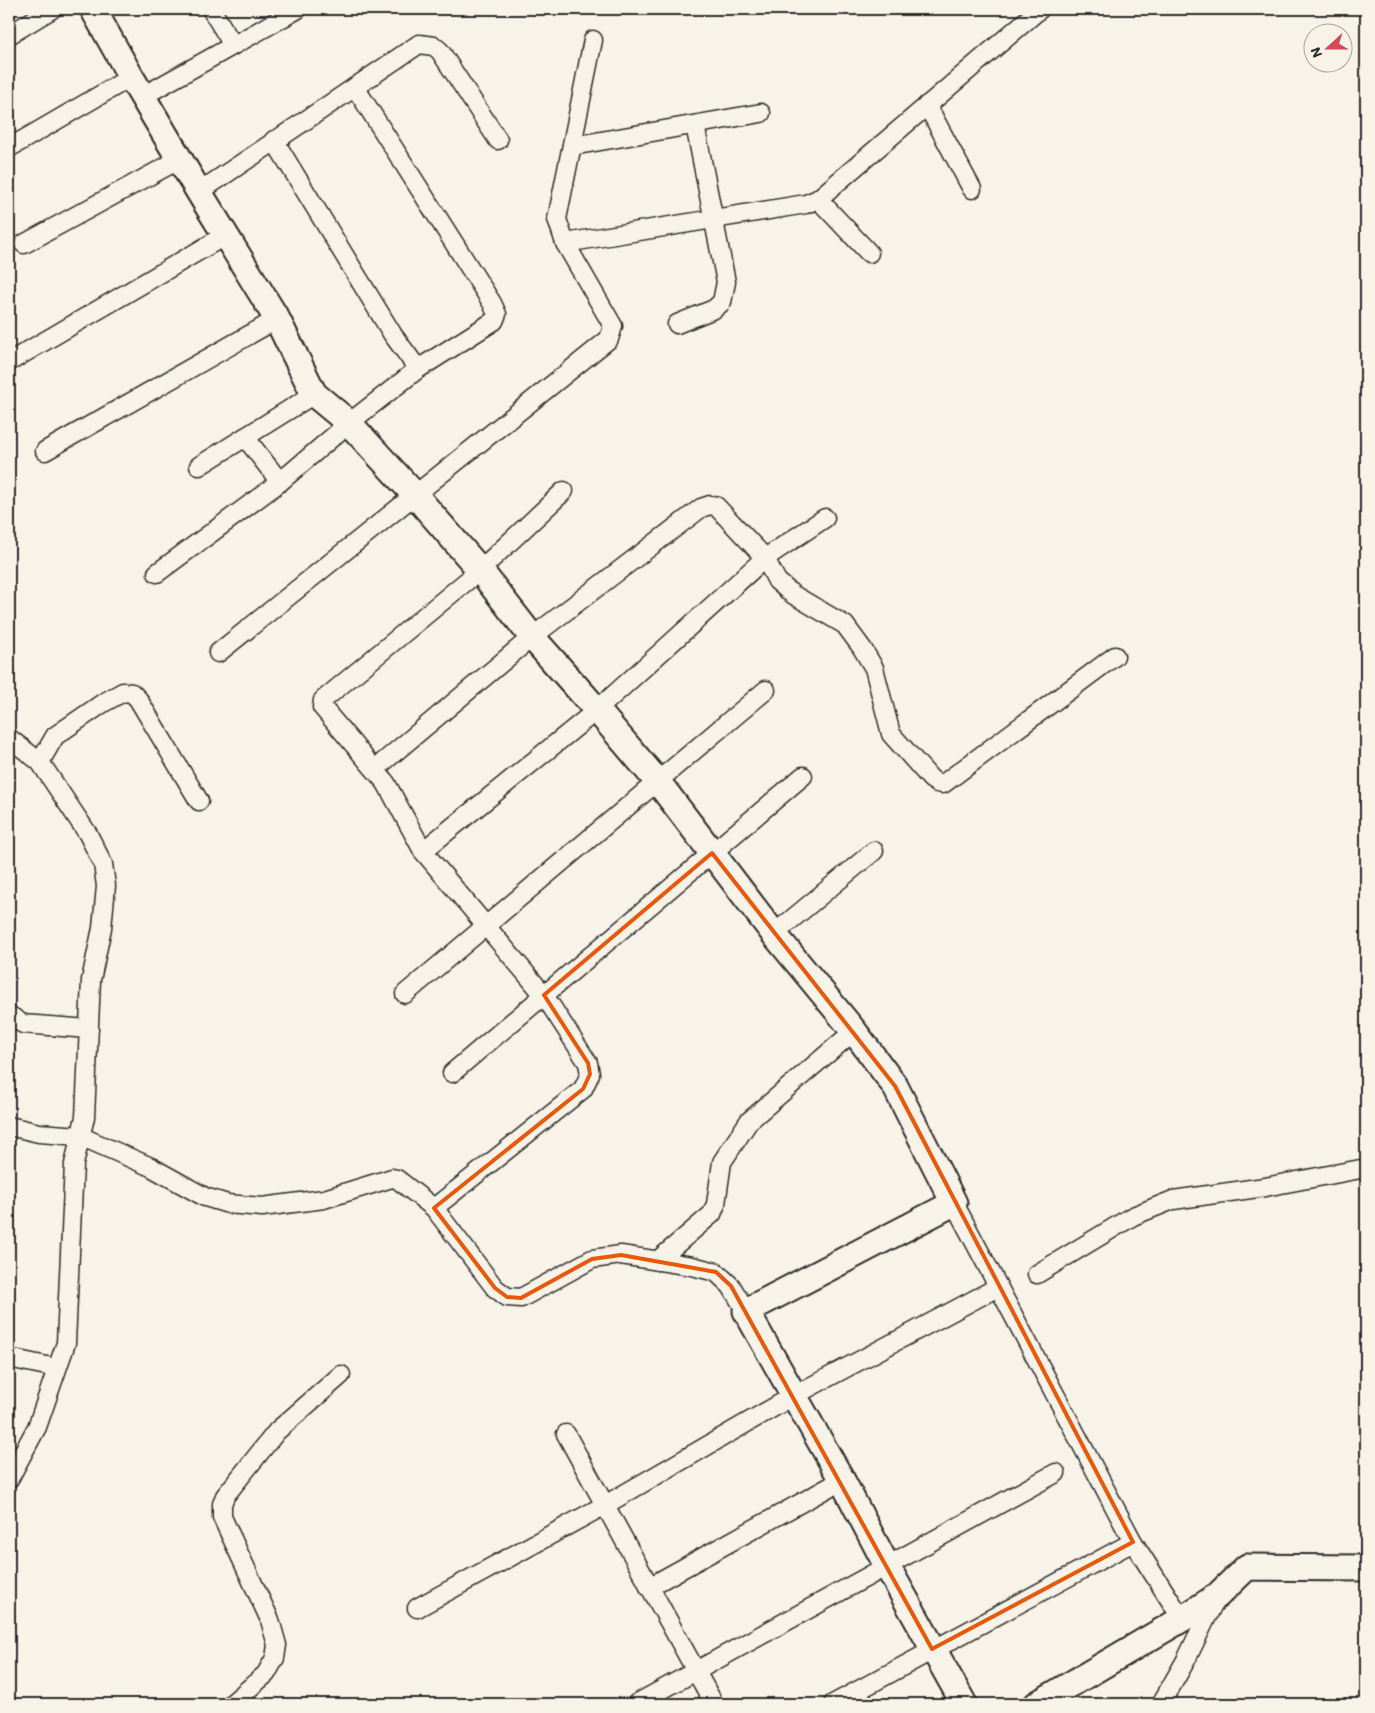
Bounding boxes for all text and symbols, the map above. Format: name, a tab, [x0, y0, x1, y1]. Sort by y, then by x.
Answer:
north arrow	[1302, 22, 1352, 72]
text: N	[1307, 45, 1326, 60]

